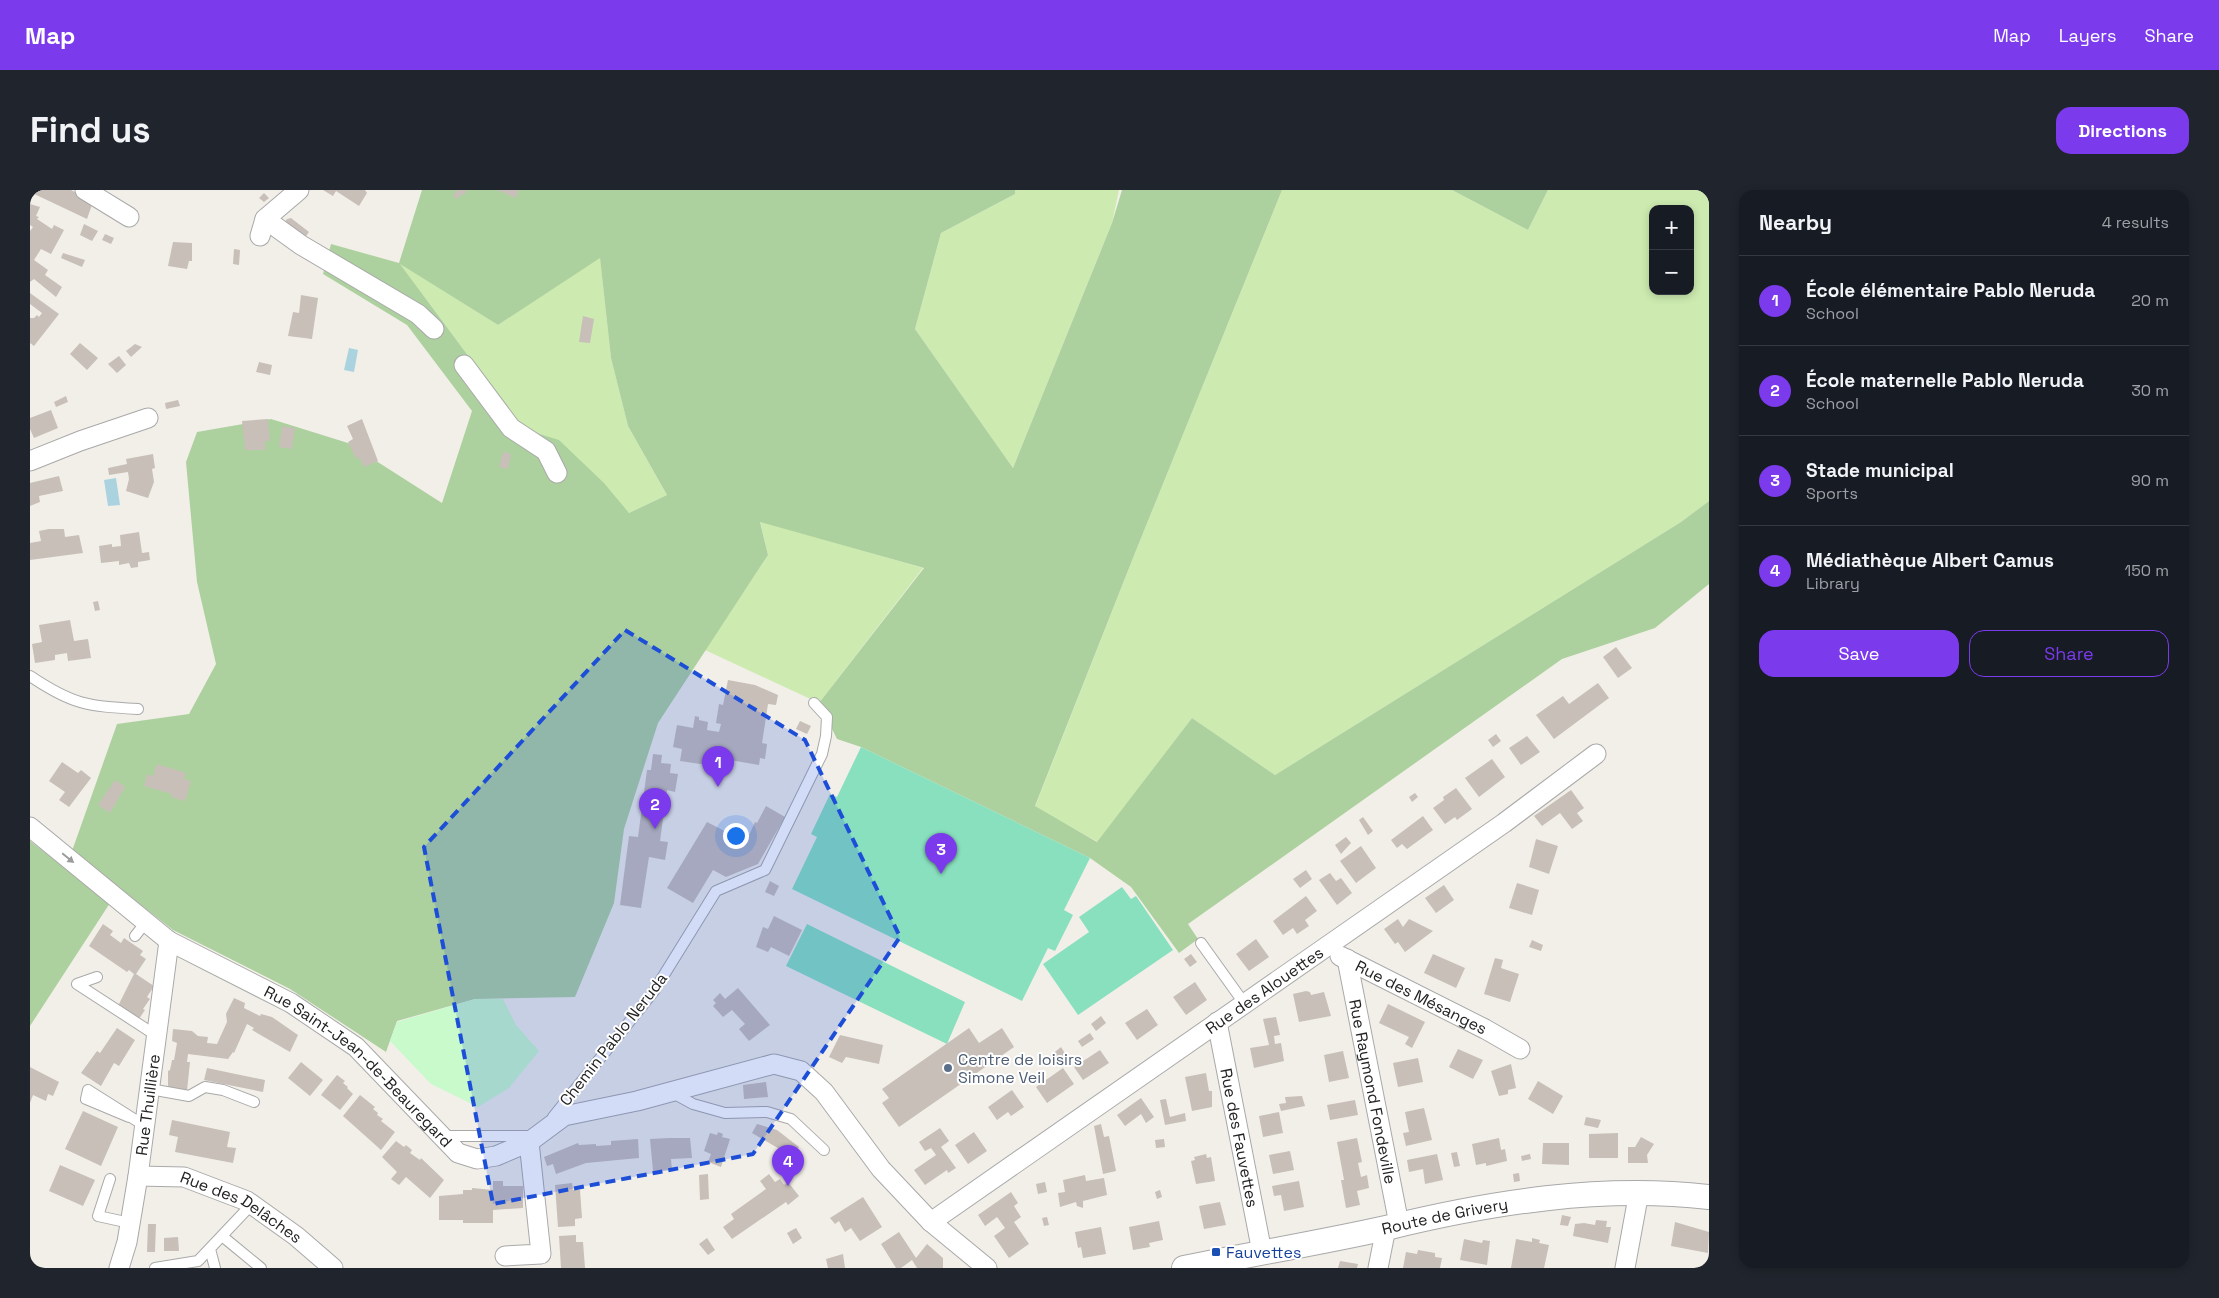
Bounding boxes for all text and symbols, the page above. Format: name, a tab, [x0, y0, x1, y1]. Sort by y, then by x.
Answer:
text: Map	[25, 20, 75, 51]
text: Map	[1993, 24, 2031, 47]
text: Layers	[2059, 24, 2116, 47]
text: Share	[2144, 24, 2194, 47]
button: Directions	[2056, 107, 2189, 154]
text: Find us	[30, 108, 151, 152]
map controls	[1649, 205, 1694, 295]
button: +	[1649, 205, 1694, 250]
text: Nearby	[1759, 209, 1832, 236]
text: 4 results	[2102, 212, 2169, 233]
button: −	[1649, 250, 1694, 295]
text: École élémentaire Pablo Neruda	[1806, 278, 2095, 303]
text: 1	[1771, 290, 1779, 311]
text: 20 m	[2131, 290, 2169, 311]
text: School	[1806, 303, 1859, 324]
text: École maternelle Pablo Neruda	[1806, 368, 2084, 393]
text: 2	[1770, 380, 1780, 401]
text: 30 m	[2131, 380, 2169, 401]
text: School	[1806, 393, 1859, 414]
text: Stade municipal	[1806, 458, 1954, 483]
text: 3	[1770, 470, 1780, 491]
text: 90 m	[2131, 470, 2169, 491]
text: Sports	[1806, 483, 1858, 504]
text: Médiathèque Albert Camus	[1806, 548, 2054, 573]
text: 4	[1770, 560, 1780, 581]
text: 150 m	[2125, 560, 2169, 581]
text: Library	[1806, 573, 1860, 594]
button: Save	[1759, 630, 1959, 677]
button: Share	[1969, 630, 2169, 677]
pin: 1	[702, 746, 734, 787]
pin: 2	[639, 788, 671, 829]
your location	[723, 823, 749, 849]
pin: 3	[925, 833, 957, 874]
one-way arrow	[61, 853, 74, 864]
street label: Rue des Alouettes	[1201, 942, 1328, 1039]
street label: Rue des Mésanges	[1352, 955, 1490, 1039]
street label: Chemin Pablo Neruda	[555, 968, 672, 1110]
street label: Rue Saint-Jean-de-Beauregard	[261, 981, 457, 1152]
street label: Rue Raymond Fondeville	[1344, 997, 1401, 1186]
place label: Centre de loisirs Simone Veil	[958, 1049, 1082, 1088]
street label: Rue Thuillière	[131, 1053, 165, 1157]
marker: Centre de loisirs Simone Veil	[942, 1062, 954, 1074]
street label: Rue des Fauvettes	[1215, 1066, 1263, 1209]
pin: 4	[772, 1145, 804, 1186]
street label: Rue des Delâches	[177, 1167, 307, 1248]
street label: Route de Grivery	[1380, 1193, 1510, 1240]
place label: Fauvettes	[1226, 1242, 1302, 1263]
marker: Fauvettes	[1210, 1246, 1222, 1258]

